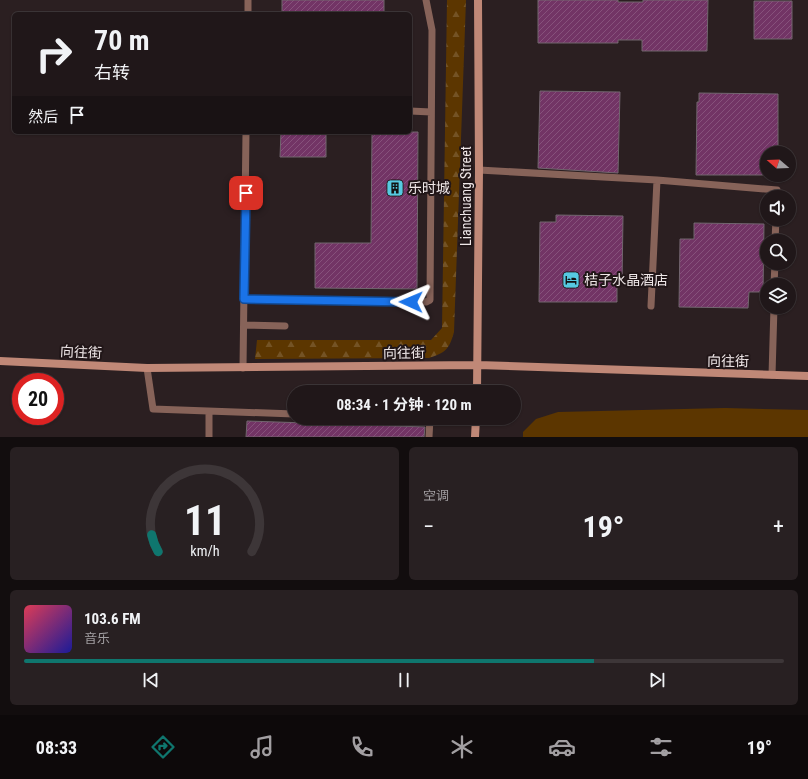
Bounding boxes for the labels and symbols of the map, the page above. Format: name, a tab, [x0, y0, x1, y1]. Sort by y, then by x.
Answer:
street label: Lianchuang Street	[458, 146, 474, 246]
north arrow	[760, 146, 796, 182]
pin	[229, 176, 263, 210]
building icon: 乐时城	[385, 178, 405, 198]
place label: 乐时城	[408, 180, 450, 196]
hotel icon: 桔子水晶酒店	[561, 270, 581, 290]
place label: 桔子水晶酒店	[584, 272, 668, 288]
position arrow	[390, 281, 432, 323]
street label: 向往街	[60, 343, 102, 361]
street label: 向往街	[383, 345, 425, 361]
street label: 向往街	[707, 353, 749, 369]
speed limit sign: 20	[12, 373, 64, 425]

